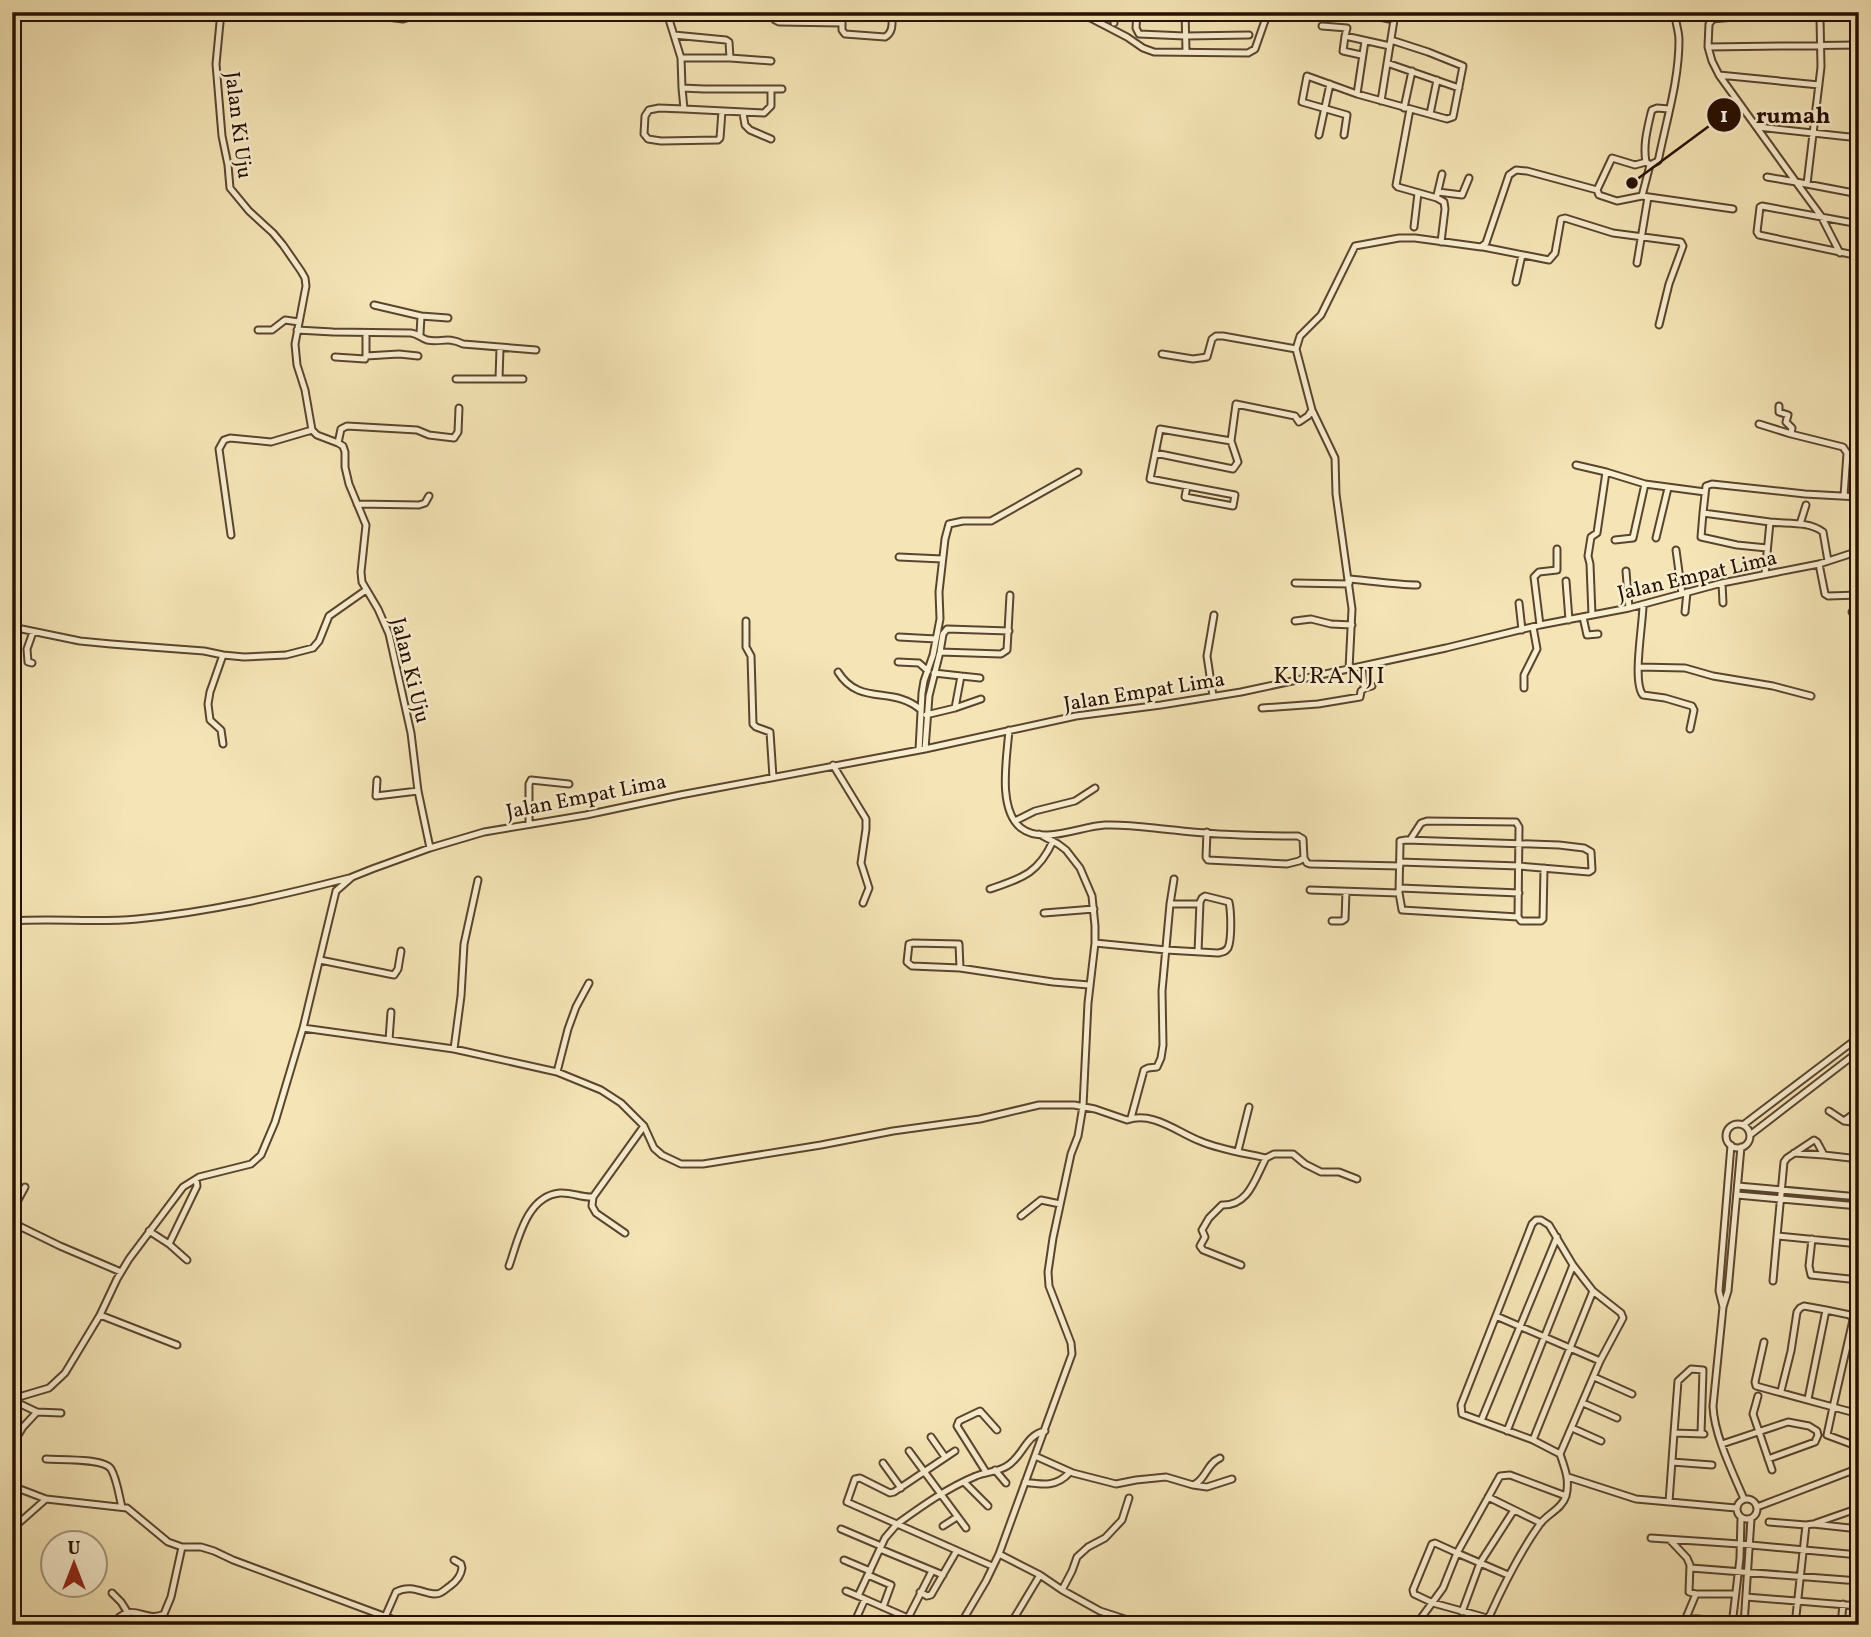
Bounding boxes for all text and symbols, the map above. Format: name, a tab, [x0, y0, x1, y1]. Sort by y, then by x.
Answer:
street label: Jalan Ki Uju	[217, 70, 258, 180]
callout: rumah	[1707, 93, 1844, 137]
text: rumah	[1756, 101, 1830, 133]
text: 1	[1720, 102, 1728, 131]
street label: Jalan Empat Lima	[1615, 544, 1780, 609]
street label: Jalan Ki Uju	[382, 615, 437, 726]
district label: KURANJI	[1273, 660, 1387, 694]
street label: Jalan Empat Lima	[1062, 665, 1227, 720]
street label: Jalan Empat Lima	[504, 768, 669, 827]
north arrow	[38, 1528, 108, 1598]
text: U	[67, 1536, 81, 1562]

